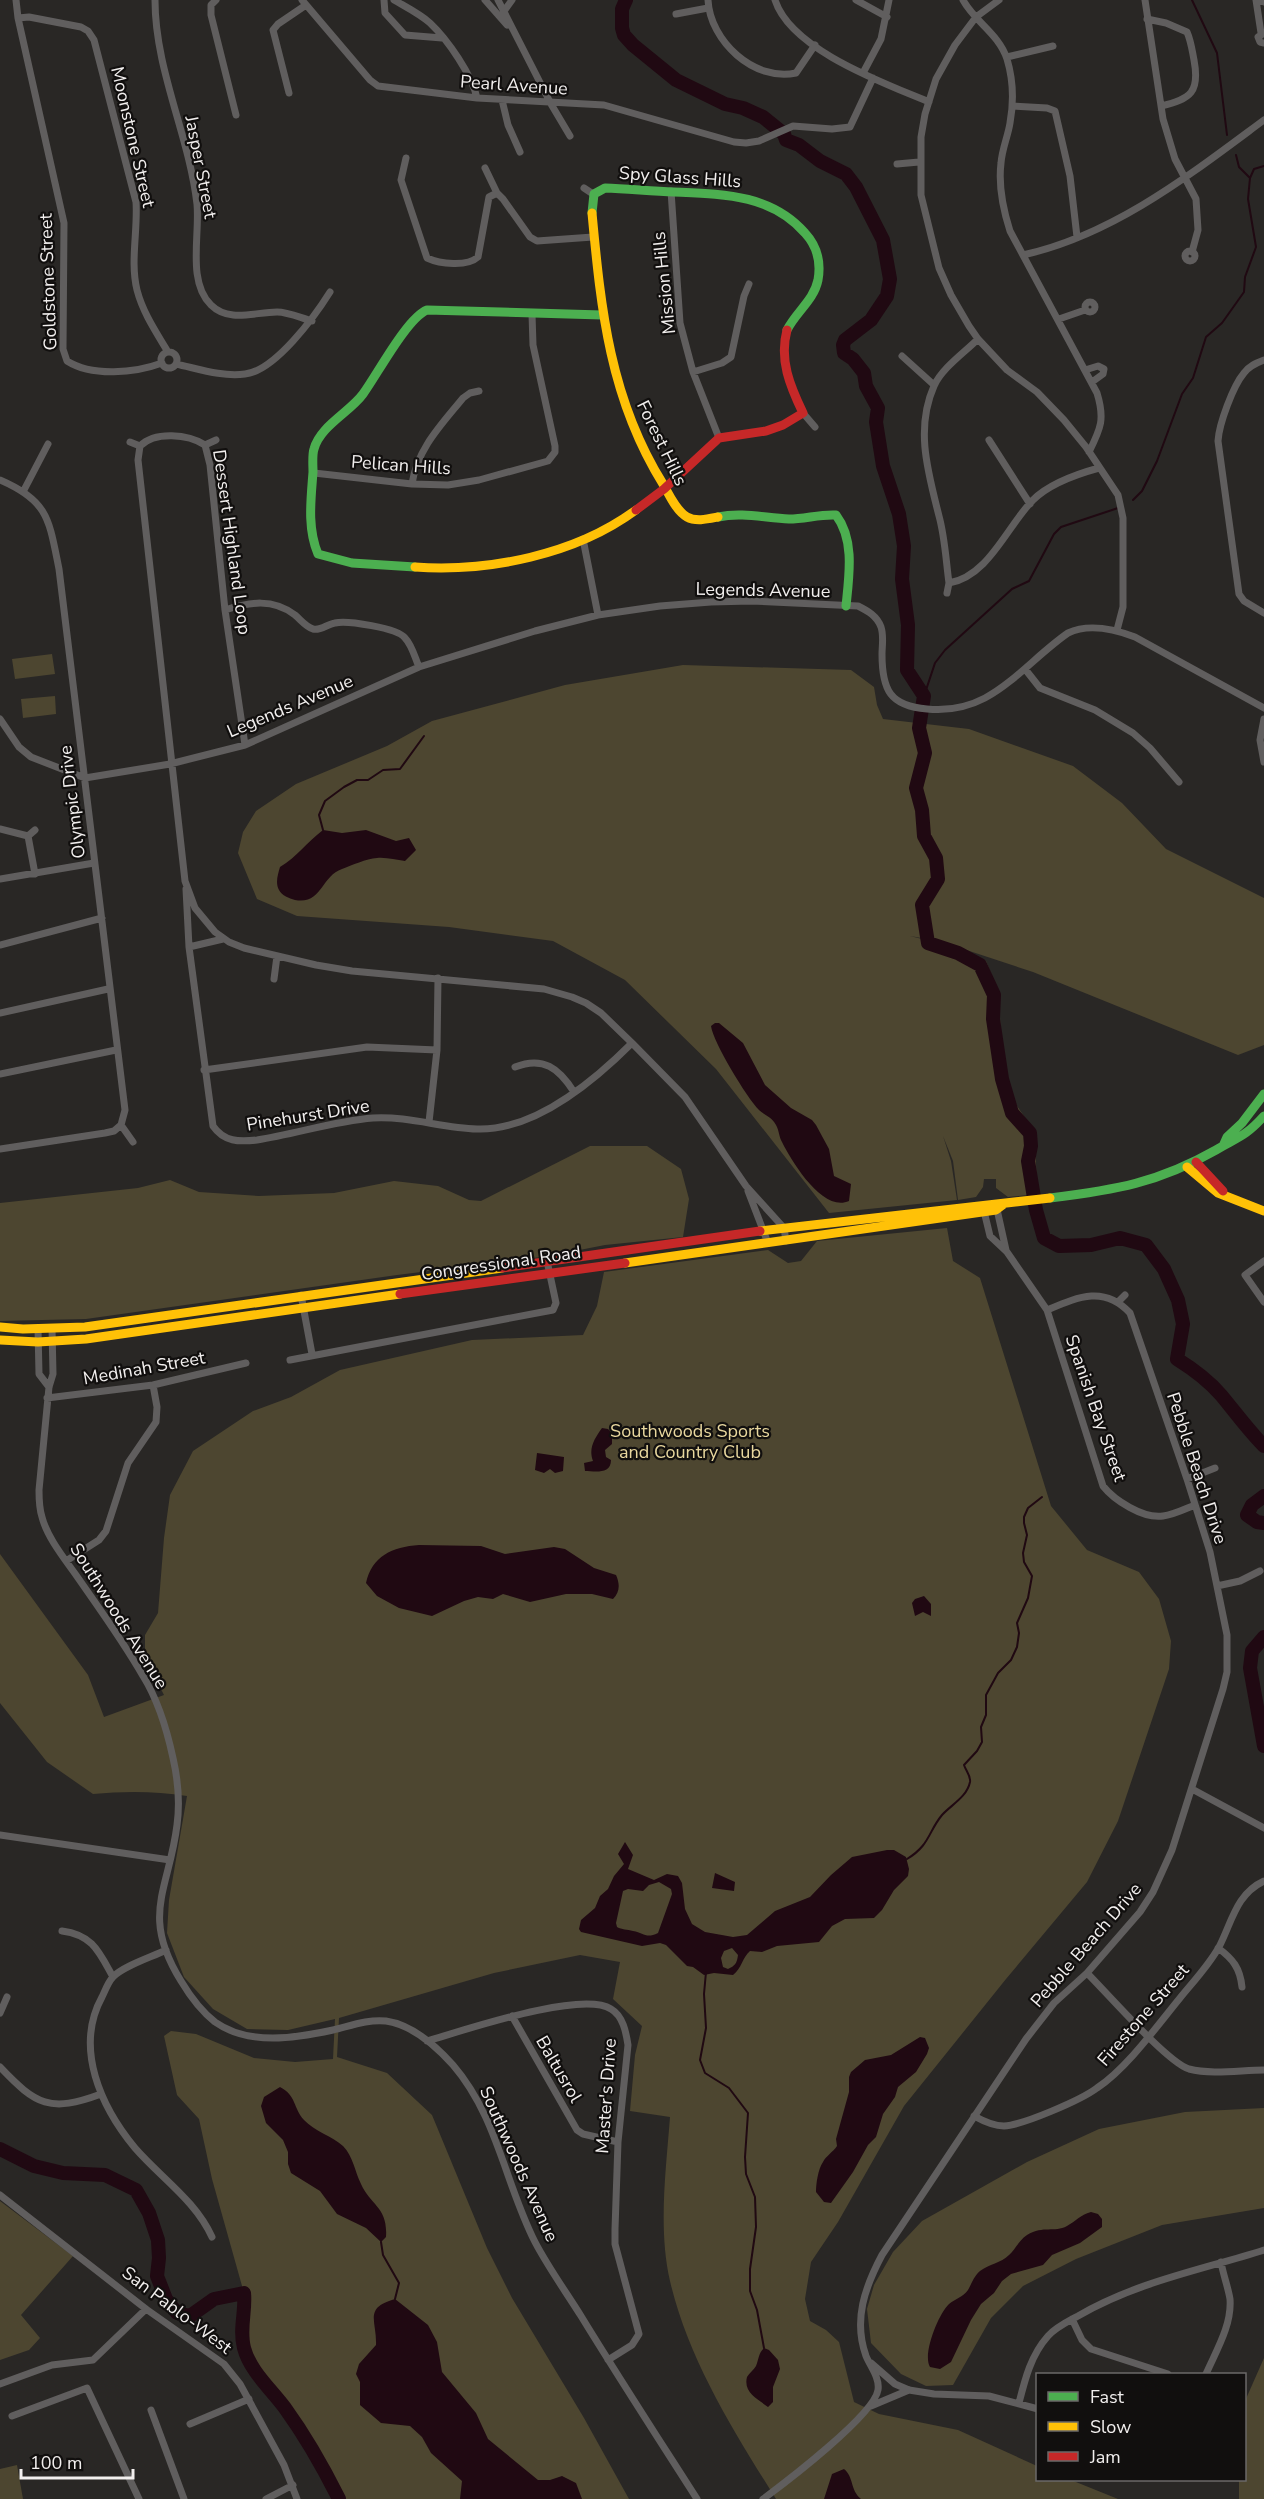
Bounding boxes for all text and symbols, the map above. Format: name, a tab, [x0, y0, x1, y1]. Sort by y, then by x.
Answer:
street label: Moonstone Street	[105, 64, 161, 211]
street label: Pearl Avenue	[459, 69, 569, 101]
street label: Jasper Street	[179, 113, 223, 221]
street label: Spy Glass Hills	[618, 161, 742, 193]
street label: Goldstone Street	[34, 212, 62, 351]
street label: Mission Hills	[647, 231, 681, 335]
street label: Forest Hills	[631, 396, 693, 490]
street label: Dessert Highland Loop	[207, 448, 257, 636]
street label: Pelican Hills	[350, 450, 452, 480]
street label: Legends Avenue	[695, 577, 831, 603]
street label: Legends Avenue	[223, 669, 357, 743]
street label: Olympic Drive	[53, 744, 91, 860]
street label: Pinehurst Drive	[245, 1093, 371, 1137]
street label: Congressional Road	[419, 1240, 583, 1286]
street label: Spanish Bay Street	[1060, 1331, 1133, 1485]
street label: Medinah Street	[81, 1345, 208, 1391]
street label: Pebble Beach Drive	[1161, 1389, 1233, 1547]
park label: Southwoods Sports and Country Club	[610, 1419, 770, 1464]
street label: Southwoods Avenue	[64, 1539, 174, 1693]
street label: Pebble Beach Drive	[1025, 1877, 1147, 2013]
street label: Firestone Street	[1092, 1958, 1195, 2071]
street label: Baltusrol	[530, 2031, 588, 2107]
street label: Master's Drive	[590, 2037, 622, 2155]
street label: Southwoods Avenue	[474, 2083, 564, 2245]
street label: San Pablo-West	[117, 2261, 237, 2360]
legend	[1036, 2373, 1246, 2481]
text: Fast	[1090, 2385, 1125, 2409]
text: Slow	[1090, 2415, 1131, 2439]
scale bar	[21, 2442, 134, 2480]
text: Jam	[1089, 2445, 1121, 2469]
text: 100 m	[30, 2451, 82, 2475]

